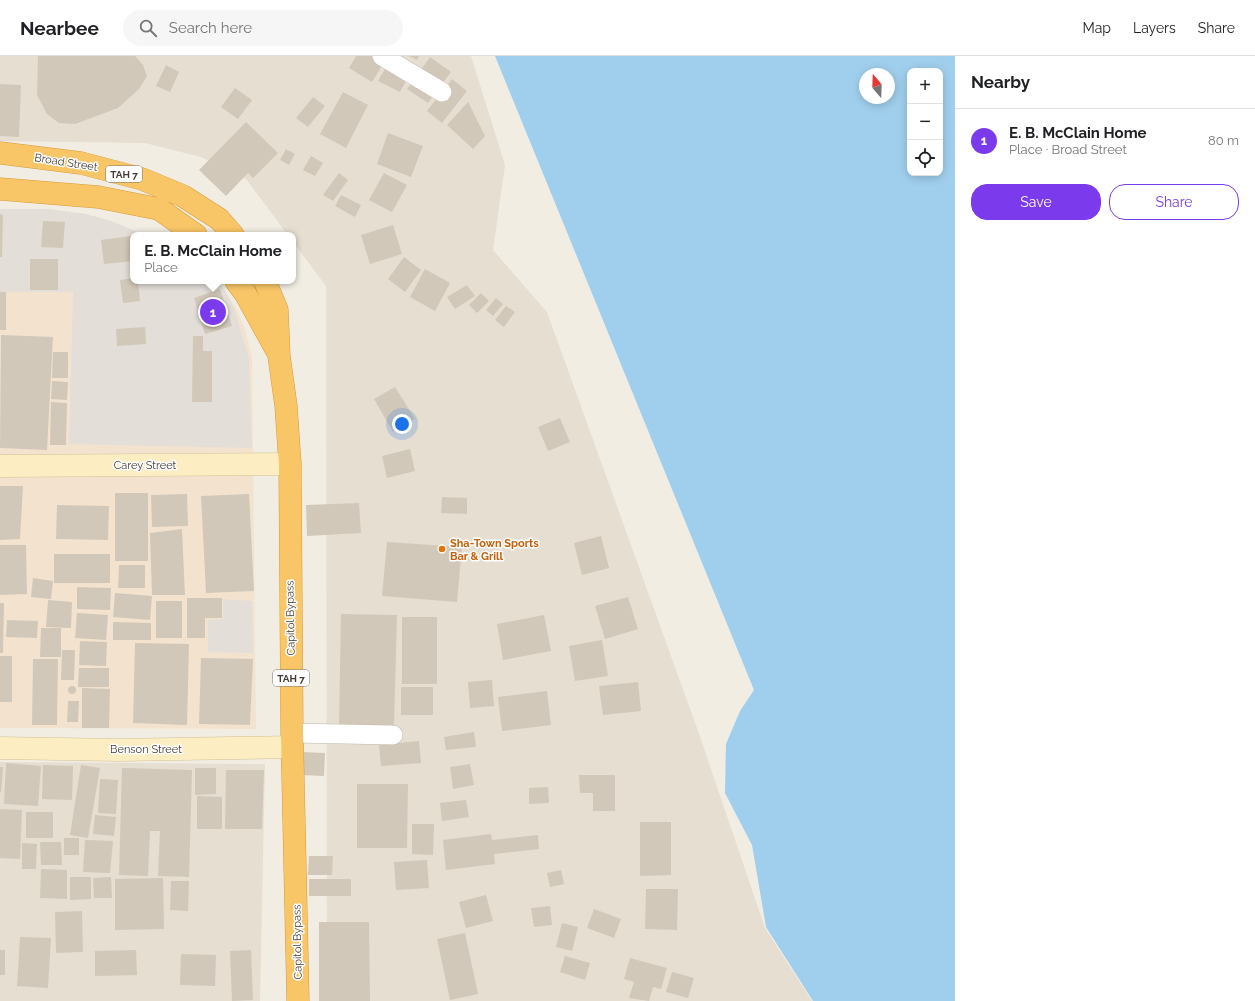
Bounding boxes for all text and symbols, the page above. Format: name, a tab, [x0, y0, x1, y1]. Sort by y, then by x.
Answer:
search box	[123, 10, 403, 46]
text: Nearbee	[20, 17, 99, 39]
icon: search	[137, 17, 159, 39]
text: Search here	[169, 19, 252, 37]
text: Map	[1083, 20, 1111, 36]
text: Layers	[1133, 20, 1176, 36]
text: Share	[1198, 20, 1235, 36]
north arrow	[859, 68, 895, 104]
map controls	[907, 68, 943, 176]
button: +	[907, 68, 943, 104]
text: Nearby	[971, 72, 1030, 92]
button: −	[907, 104, 943, 140]
text: E. B. McClain Home	[1009, 124, 1147, 142]
text: 1	[981, 133, 987, 148]
text: 80 m	[1208, 133, 1239, 148]
button: locate	[907, 140, 943, 176]
text: Place · Broad Street	[1009, 142, 1127, 157]
street label: Broad Street	[33, 151, 99, 174]
road number: TAH 7	[106, 166, 142, 182]
button: Save	[971, 184, 1101, 220]
button: Share	[1109, 184, 1239, 220]
popup	[130, 232, 296, 284]
text: E. B. McClain Home	[144, 242, 282, 260]
text: Place	[144, 260, 178, 275]
pin: 1	[200, 297, 226, 327]
your location	[392, 414, 412, 434]
street label: Carey Street	[114, 459, 177, 472]
place label: Sha-Town Sports Bar & Grill	[450, 537, 539, 563]
marker: Sha-Town Sports Bar & Grill	[437, 544, 447, 554]
street label: Capitol Bypass	[283, 580, 298, 656]
road number: TAH 7	[273, 670, 309, 686]
street label: Benson Street	[110, 743, 182, 756]
street label: Capitol Bypass	[290, 904, 305, 980]

